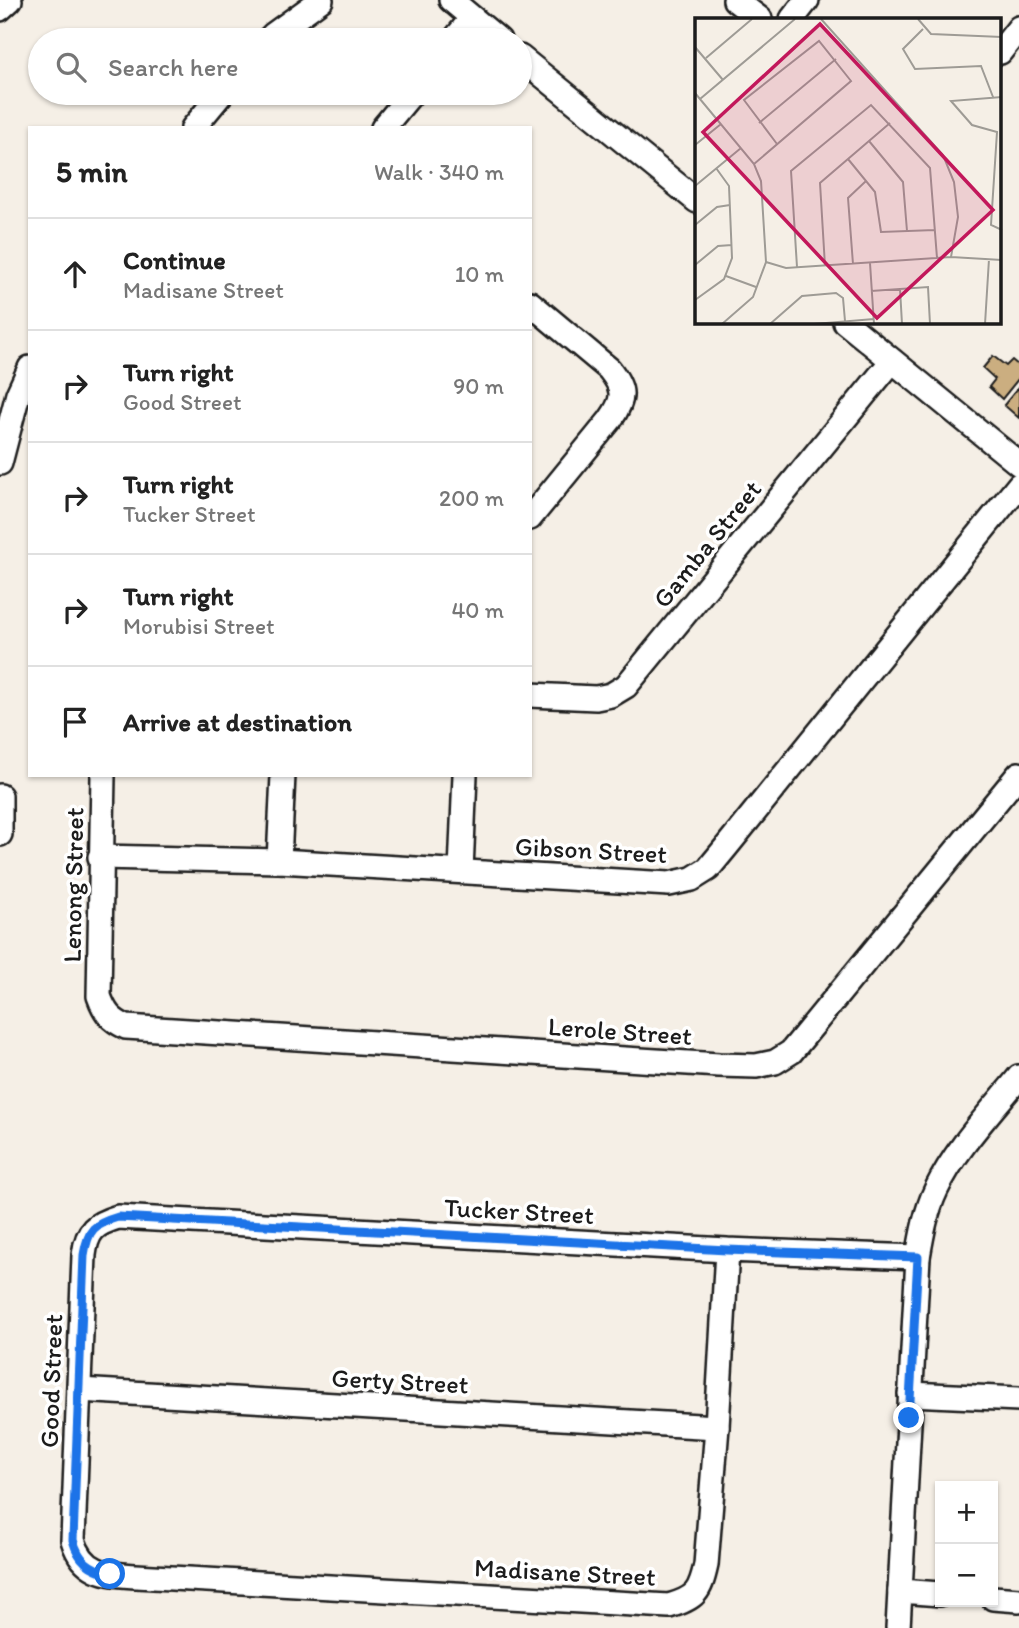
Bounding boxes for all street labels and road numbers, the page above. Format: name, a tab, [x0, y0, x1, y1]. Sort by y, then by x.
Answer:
street label: Gamba Street	[646, 474, 768, 614]
street label: Lenong Street	[56, 807, 90, 963]
street label: Gibson Street	[514, 830, 668, 870]
street label: Lerole Street	[547, 1010, 693, 1052]
street label: Tucker Street	[443, 1191, 595, 1231]
street label: Good Street	[33, 1313, 69, 1449]
street label: Gerty Street	[331, 1361, 470, 1401]
street label: Madisane Street	[473, 1551, 657, 1593]

